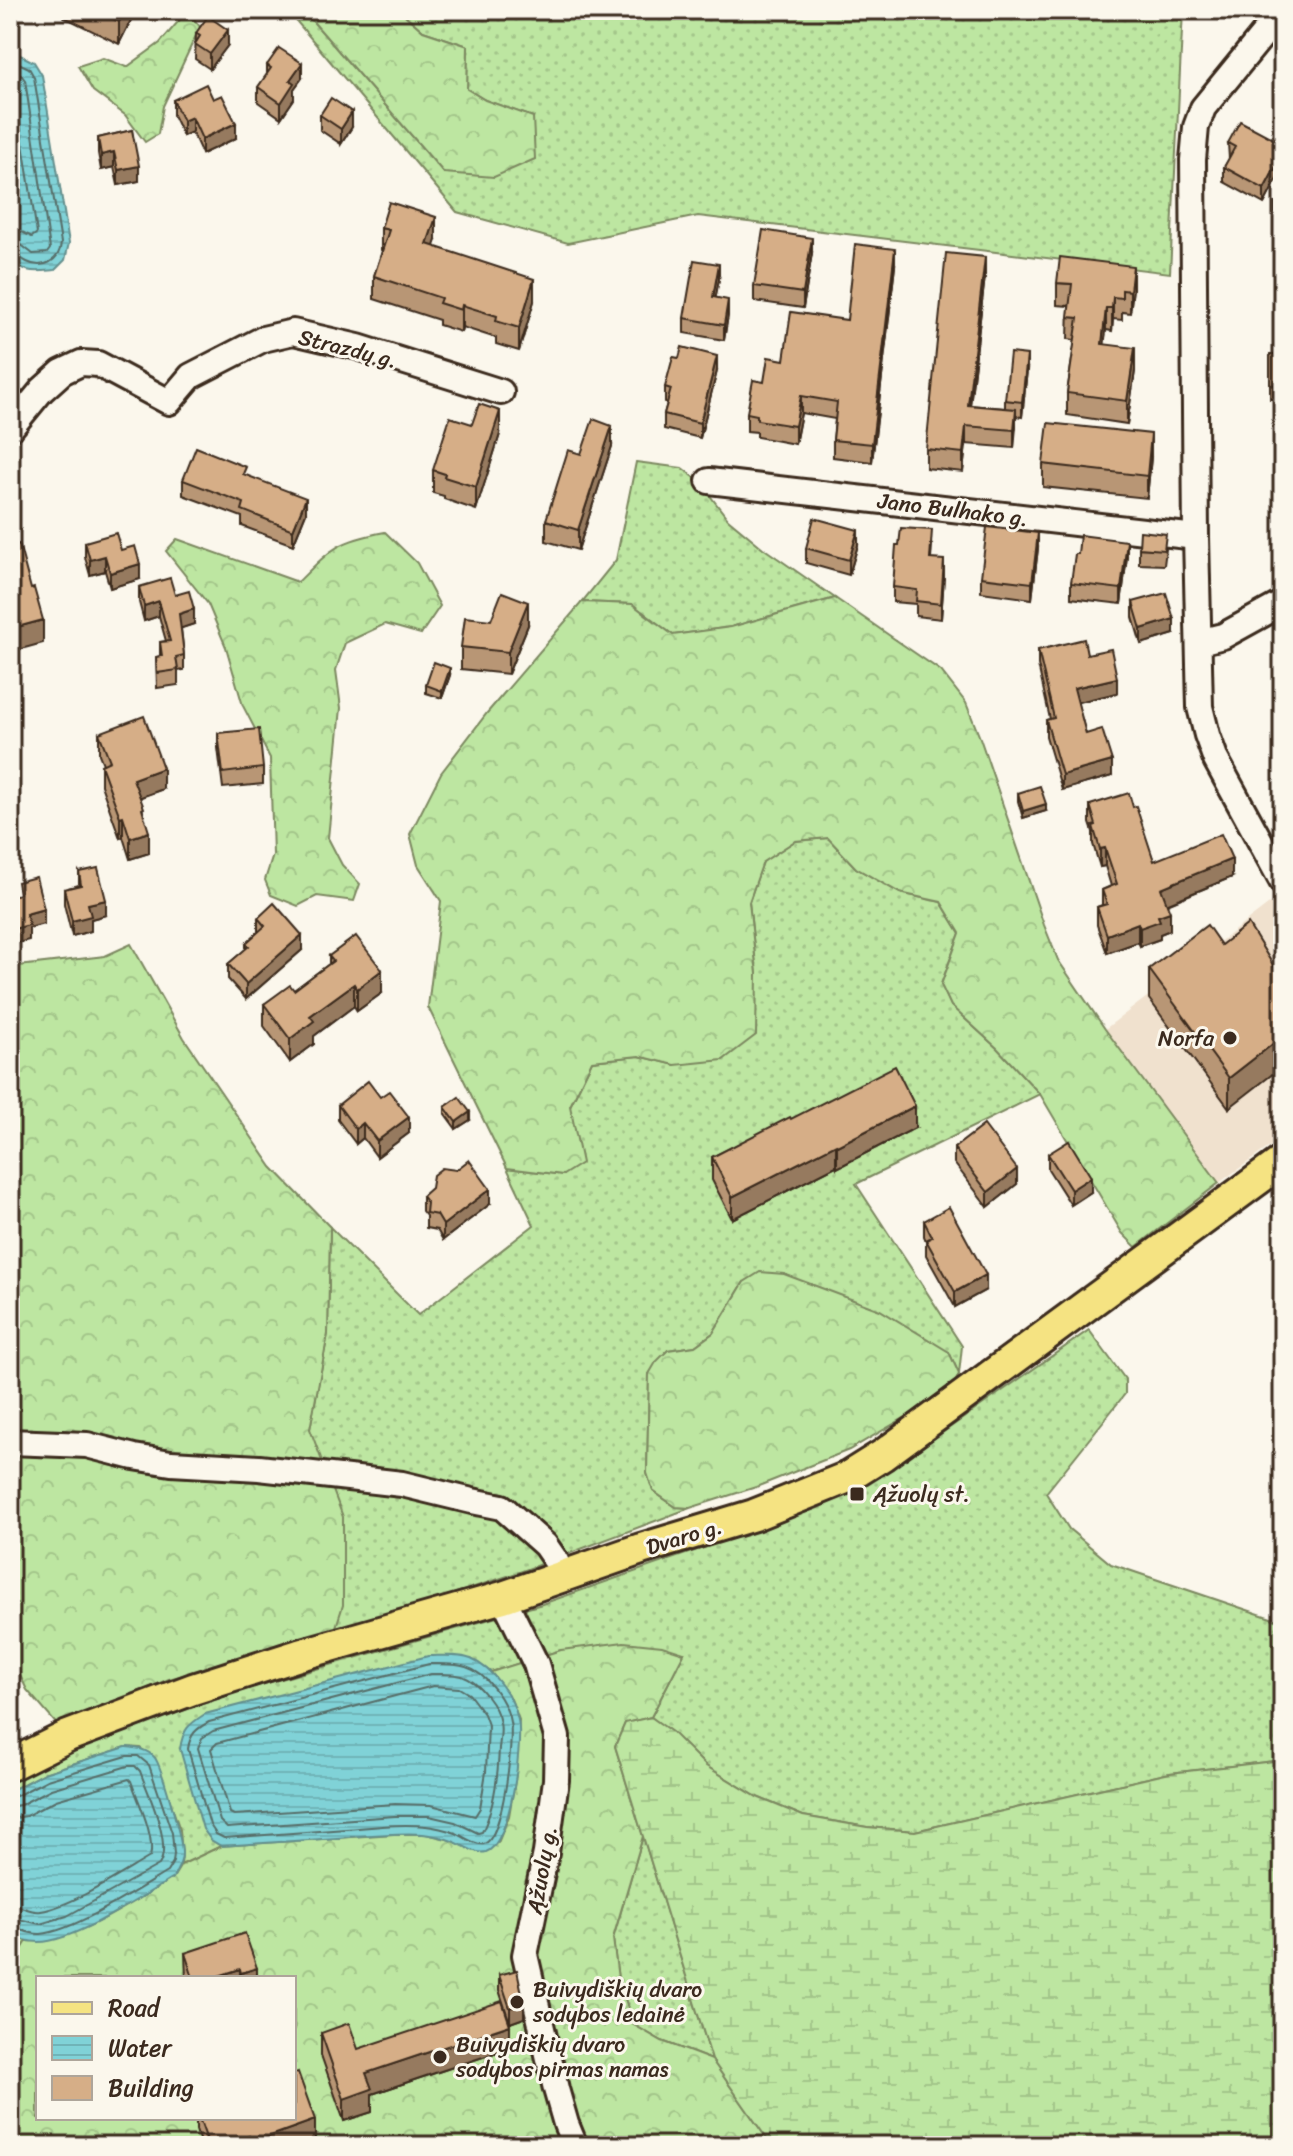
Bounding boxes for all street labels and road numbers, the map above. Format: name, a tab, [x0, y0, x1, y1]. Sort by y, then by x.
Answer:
street label: Strazdų g.	[294, 317, 402, 380]
street label: Jano Bulhako g.	[875, 481, 1030, 538]
street label: Dvaro g.	[641, 1506, 727, 1567]
street label: Ąžuolų g.	[514, 1823, 568, 1918]

